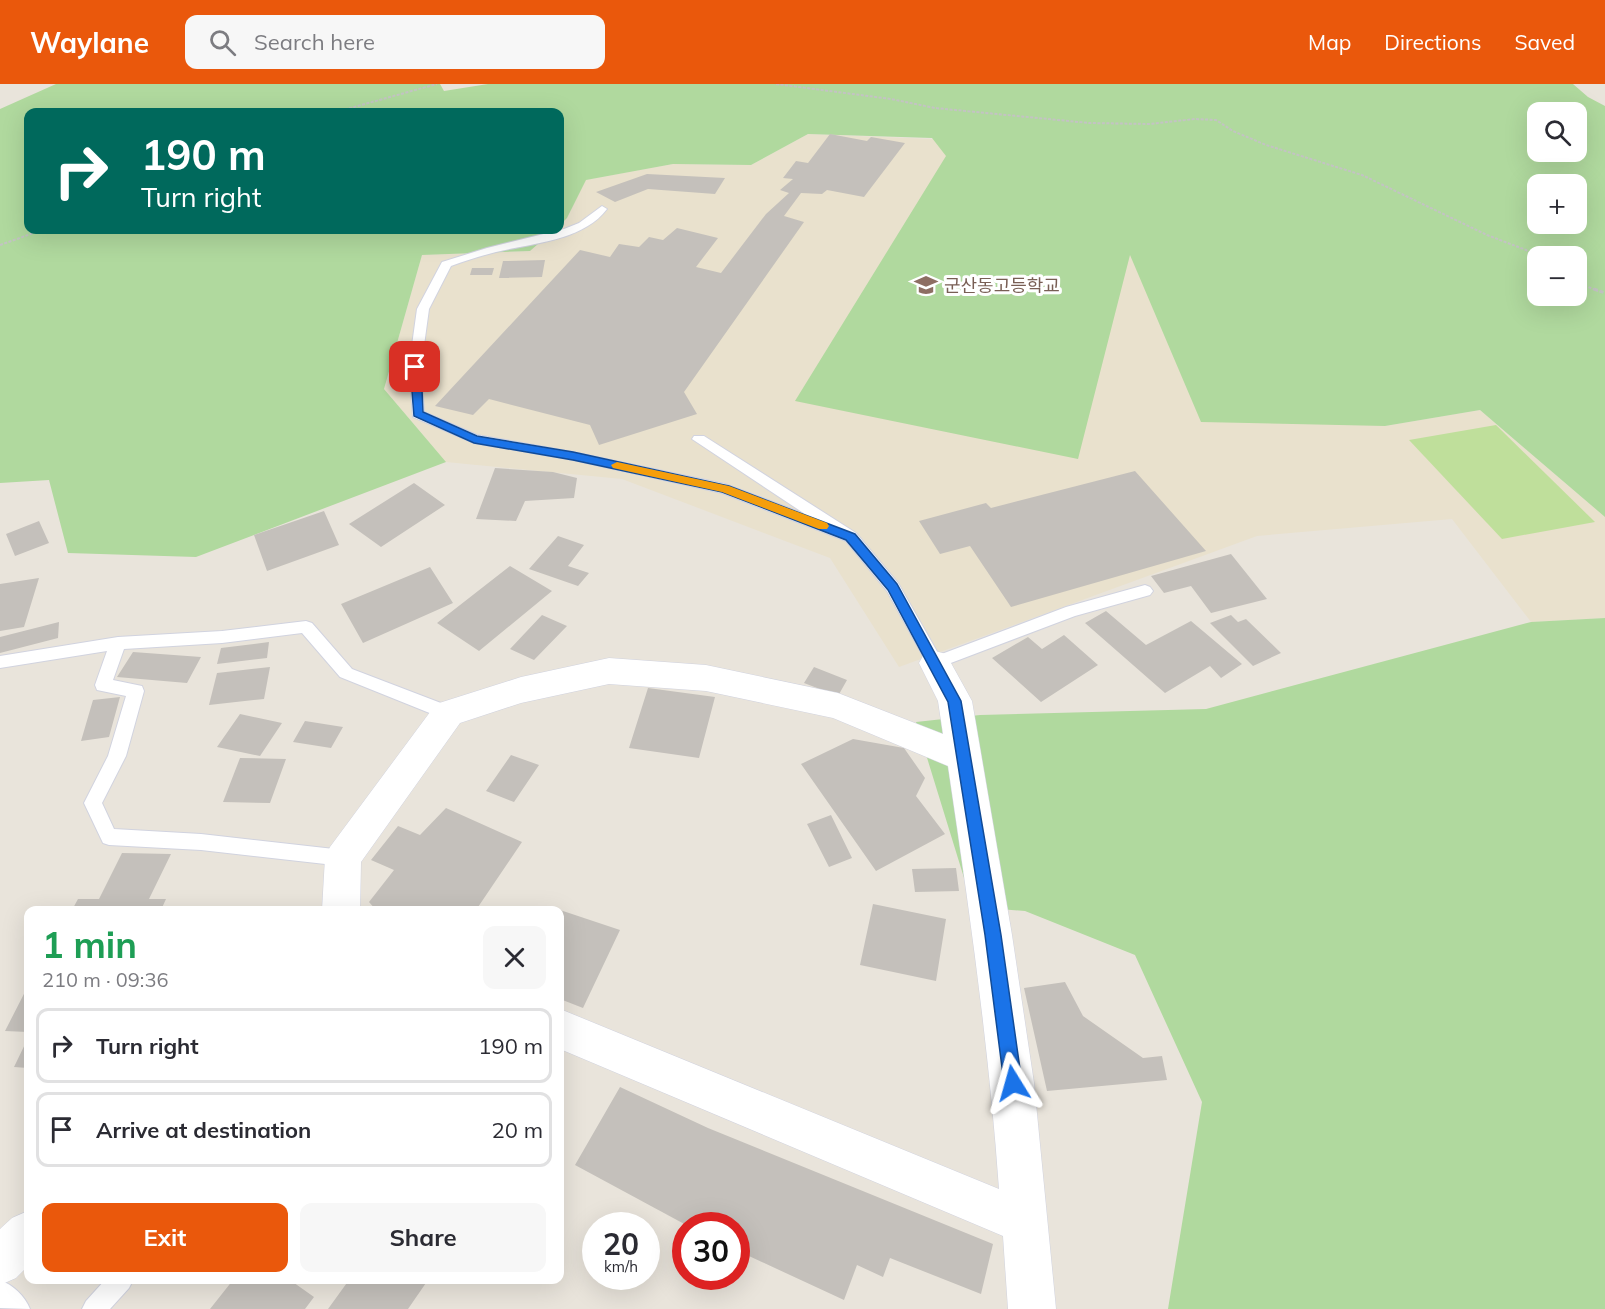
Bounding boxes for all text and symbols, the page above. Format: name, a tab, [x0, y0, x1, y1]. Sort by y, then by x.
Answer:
search box	[185, 15, 605, 69]
text: Waylane	[30, 25, 149, 60]
icon: search	[206, 26, 239, 59]
text: Search here	[254, 28, 375, 56]
text: Map	[1308, 29, 1351, 55]
text: Directions	[1384, 29, 1481, 55]
text: Saved	[1514, 29, 1575, 55]
map controls	[1527, 102, 1587, 306]
button: search	[1527, 102, 1587, 162]
text: 190 m	[141, 128, 266, 181]
icon: right	[42, 132, 120, 210]
button: +	[1527, 174, 1587, 234]
text: Turn right	[141, 180, 261, 214]
button: −	[1527, 246, 1587, 306]
school or university icon: 군산동고등학교	[913, 272, 939, 298]
place label: 군산동고등학교	[944, 274, 1060, 297]
pin	[389, 341, 440, 392]
icon: arrive	[398, 350, 431, 383]
text: 1 min	[42, 922, 137, 967]
button: close	[483, 926, 546, 989]
text: 210 m · 09:36	[42, 967, 168, 992]
icon: right	[45, 1029, 78, 1062]
text: Turn right	[96, 1032, 199, 1060]
text: 190 m	[478, 1032, 543, 1060]
position arrow	[981, 1051, 1045, 1115]
icon: arrive	[45, 1113, 78, 1146]
text: Arrive at destination	[96, 1116, 311, 1144]
text: 20 m	[492, 1116, 543, 1144]
button: Exit	[42, 1203, 288, 1272]
button: Share	[300, 1203, 546, 1272]
speed limit sign: 30	[672, 1212, 750, 1290]
text: 20	[603, 1225, 639, 1263]
text: km/h	[604, 1257, 638, 1276]

